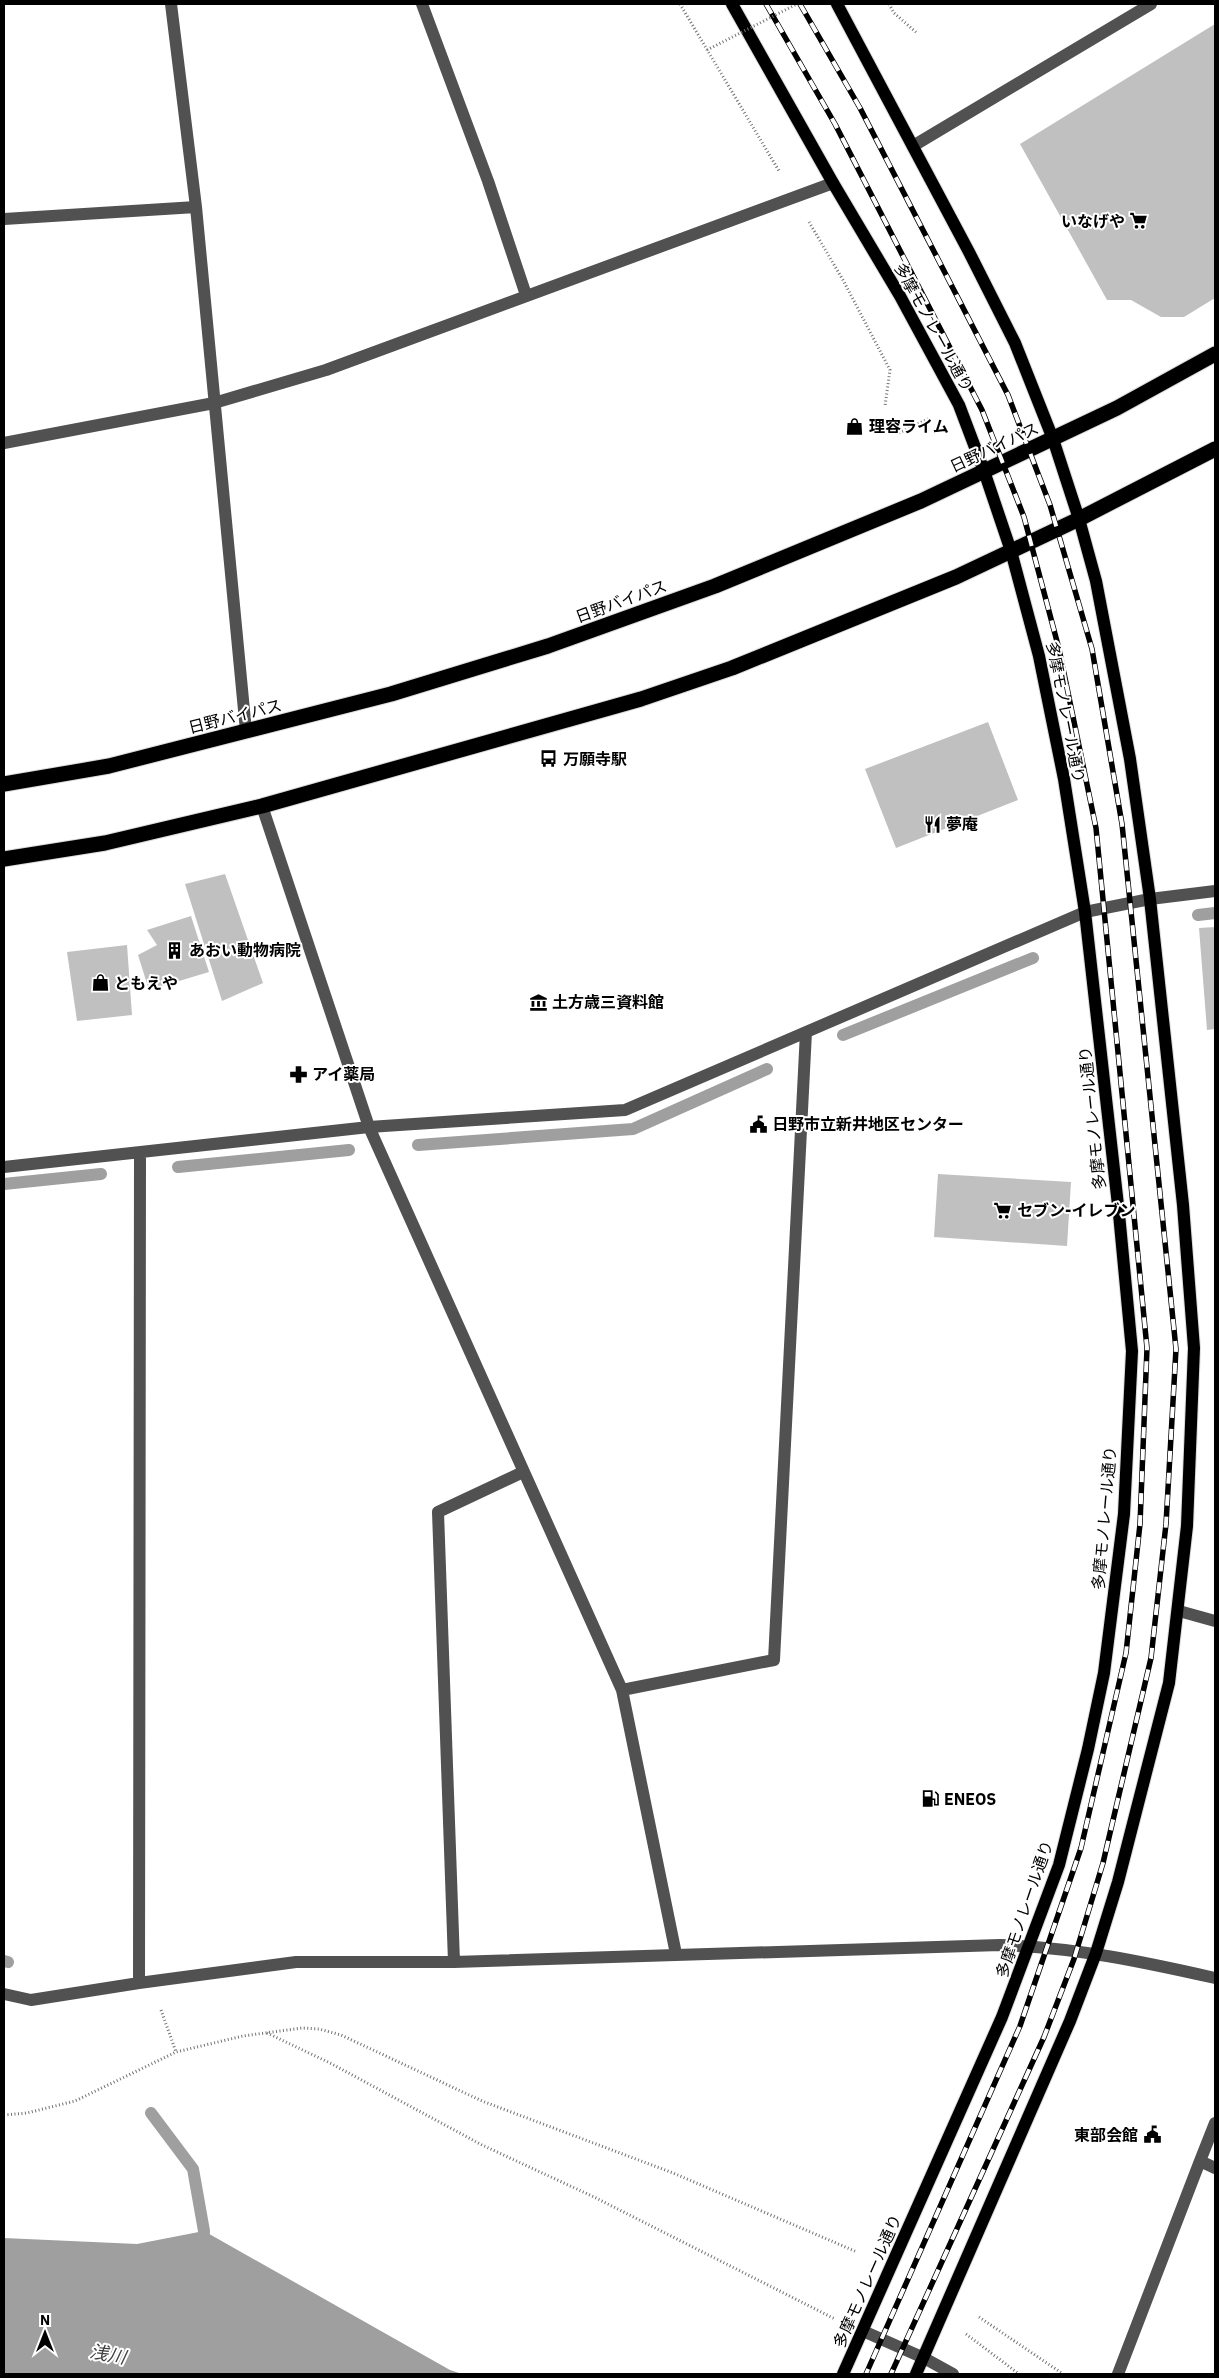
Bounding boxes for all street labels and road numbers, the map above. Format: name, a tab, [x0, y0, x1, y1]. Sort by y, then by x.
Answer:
street label: 多摩モノレール通り	[890, 259, 978, 395]
street label: 日野バイパス	[946, 418, 1042, 476]
street label: 日野バイパス	[573, 575, 669, 627]
street label: 多摩モノレール通り	[1042, 639, 1090, 785]
street label: 日野バイパス	[186, 695, 284, 737]
street label: 多摩モノレール通り	[1075, 1045, 1109, 1191]
street label: 多摩モノレール通り	[1088, 1445, 1120, 1591]
street label: 多摩モノレール通り	[991, 1838, 1057, 1980]
street label: 多摩モノレール通り	[829, 2211, 905, 2351]

